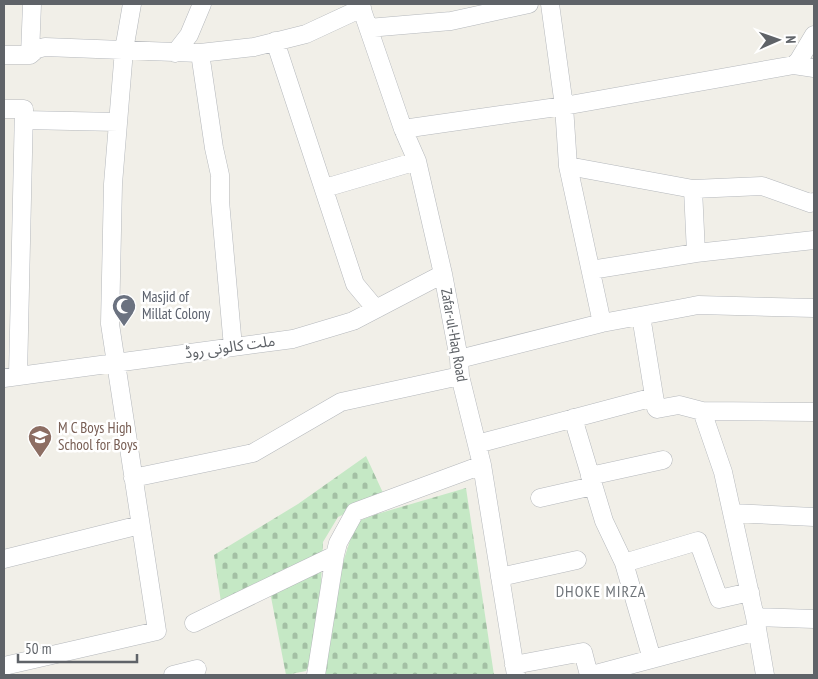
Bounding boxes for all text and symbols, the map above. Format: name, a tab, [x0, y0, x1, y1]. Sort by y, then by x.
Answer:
north arrow	[753, 15, 803, 65]
text: N	[782, 35, 800, 44]
place label: Masjid of Millat Colony	[142, 287, 211, 323]
street label: Zafar-ul-Haq Road	[437, 287, 472, 383]
mosque icon: Masjid of Millat Colony	[111, 293, 137, 327]
street label: ملت کالونی روڈ	[183, 331, 276, 362]
place label: M C Boys High School for Boys	[58, 418, 138, 454]
school or university icon: M C Boys High School for Boys	[27, 424, 53, 458]
district label: DHOKE MIRZA	[556, 581, 646, 601]
scale bar	[18, 632, 136, 664]
text: 50 m	[25, 639, 51, 658]

